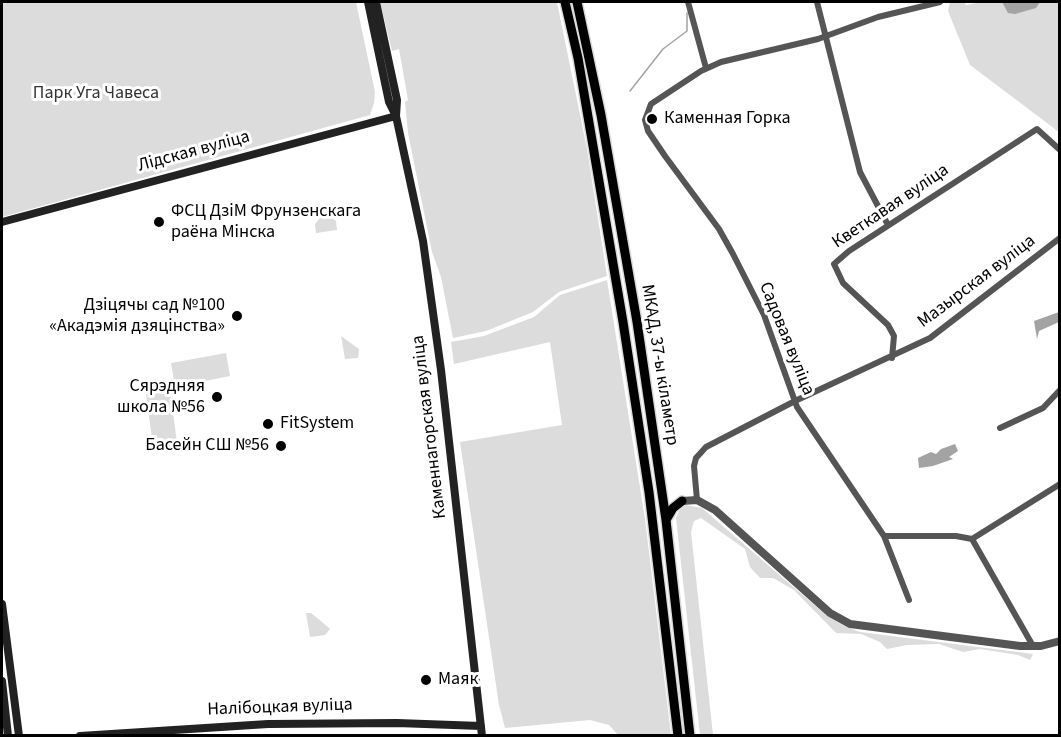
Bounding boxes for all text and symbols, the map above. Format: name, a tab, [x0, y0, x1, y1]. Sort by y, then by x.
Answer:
park label: Парк Уга Чавеса	[33, 83, 159, 105]
place label: Каменная Горка	[664, 108, 791, 130]
marker: Каменная Горка	[645, 112, 659, 126]
street label: Лідская вуліца	[136, 127, 252, 177]
street label: Кветкавая вуліца	[829, 160, 953, 254]
place label: ФСЦ ДзіМ Фрунзенскага раёна Мінска	[171, 201, 361, 244]
marker: ФСЦ ДзіМ Фрунзенскага раёна Мінска	[152, 215, 166, 229]
street label: Мазырская вуліца	[914, 231, 1040, 333]
street label: Садовая вуліца	[753, 279, 819, 399]
street label: МКАД, 37-ы кіламетр	[636, 283, 682, 447]
place label: Дзіцячы сад №100 «Акадэмія дзяцінства»	[49, 295, 225, 338]
marker: Дзіцячы сад №100 «Акадэмія дзяцінства»	[230, 309, 244, 323]
street label: Каменнагорская вуліца	[408, 334, 452, 520]
place label: Сярэдняя школа №56	[117, 376, 205, 418]
marker: Сярэдняя школа №56	[210, 390, 224, 404]
place label: FitSystem	[280, 413, 354, 435]
marker: FitSystem	[261, 417, 275, 431]
place label: Басейн СШ №56	[145, 435, 269, 457]
marker: Басейн СШ №56	[274, 439, 288, 453]
place label: Маяк	[438, 669, 478, 691]
marker: Маяк	[419, 673, 433, 687]
street label: Налібоцкая вуліца	[207, 695, 353, 721]

